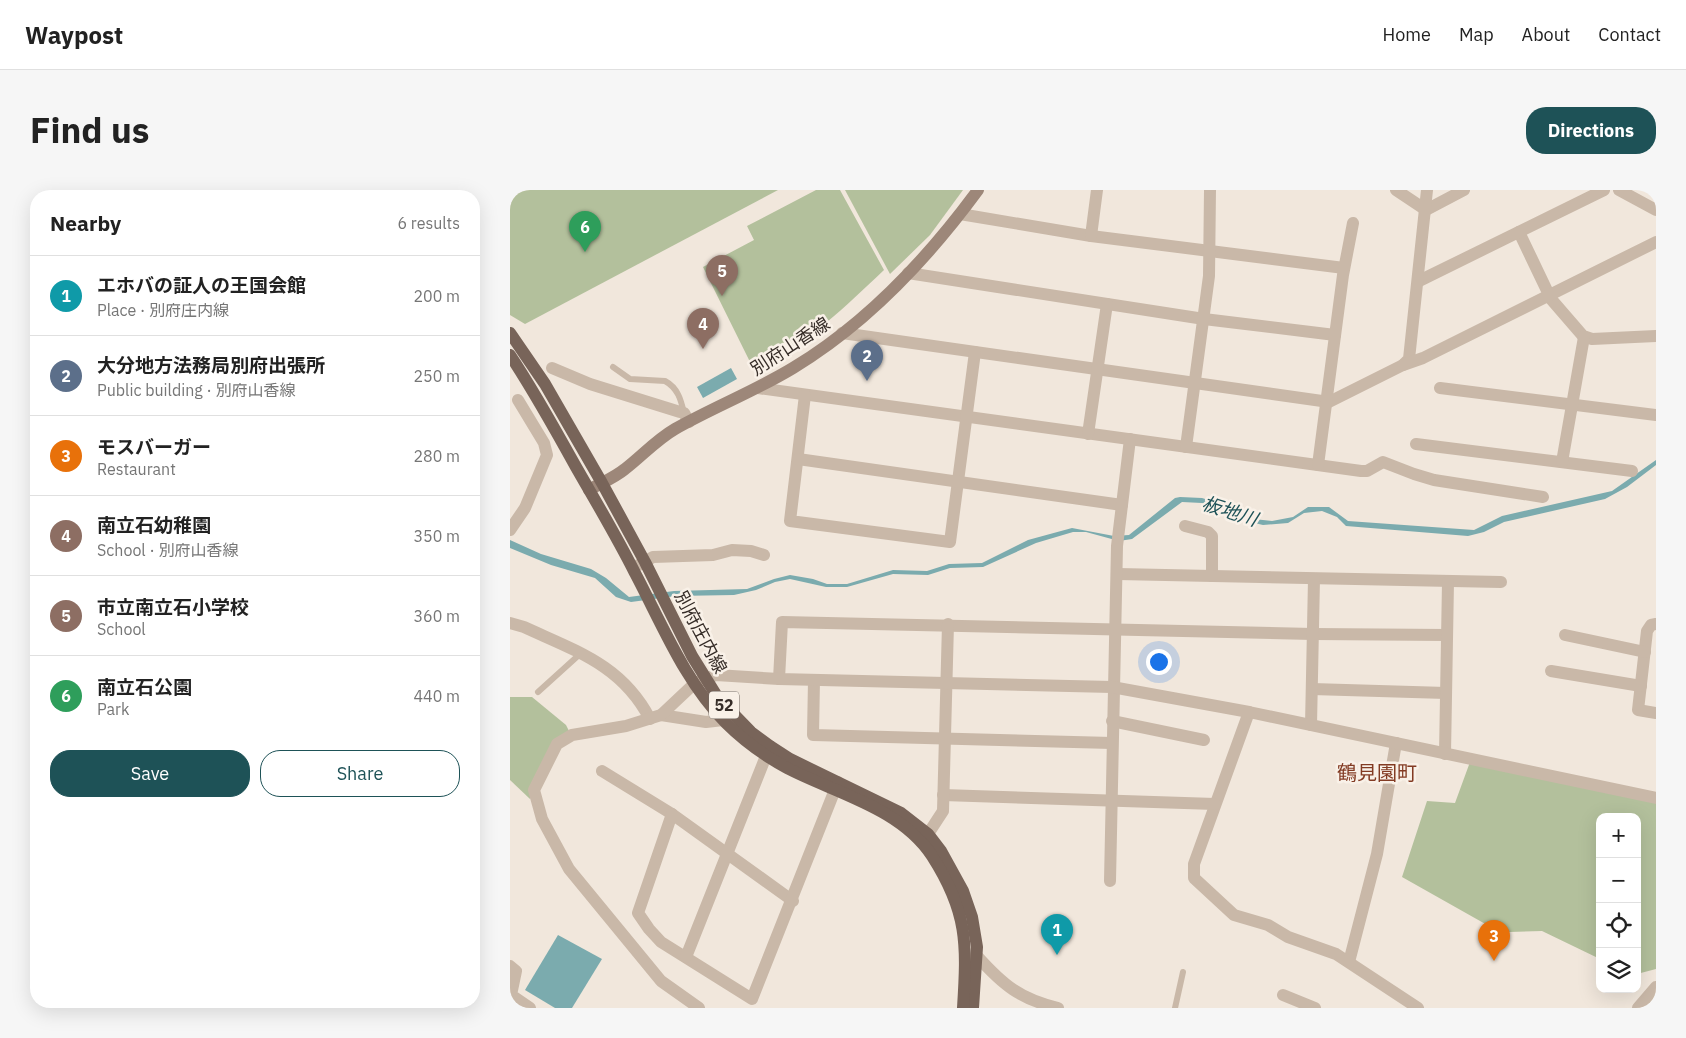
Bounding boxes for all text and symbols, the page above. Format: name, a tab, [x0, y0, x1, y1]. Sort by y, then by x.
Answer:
text: Waypost	[25, 19, 123, 51]
text: Home	[1383, 23, 1431, 46]
text: Map	[1459, 23, 1494, 46]
text: About	[1522, 23, 1570, 46]
text: Contact	[1598, 23, 1661, 46]
text: Find us	[30, 107, 149, 153]
button: Directions	[1526, 107, 1656, 154]
text: Nearby	[50, 209, 121, 237]
pin: 6	[569, 211, 601, 252]
text: 6 results	[397, 213, 460, 233]
pin: 5	[706, 255, 738, 296]
text: エホバの証人の王国会館	[97, 273, 306, 297]
text: 1	[61, 286, 71, 306]
text: 200 m	[413, 286, 460, 306]
text: Place · 別府庄内線	[97, 300, 229, 320]
pin: 4	[687, 308, 719, 349]
street label: 別府山香線	[746, 312, 834, 380]
pin: 2	[851, 340, 883, 381]
text: 大分地方法務局別府出張所	[97, 353, 325, 377]
text: 2	[61, 366, 71, 386]
text: 250 m	[413, 366, 460, 386]
text: Public building · 別府山香線	[97, 380, 296, 400]
text: モスバーガー	[97, 435, 211, 459]
text: 3	[61, 446, 71, 466]
text: 280 m	[413, 446, 460, 466]
text: Restaurant	[97, 459, 176, 479]
water label: 板地川	[1199, 491, 1263, 532]
text: 南立石幼稚園	[97, 513, 211, 537]
text: 4	[61, 526, 71, 546]
text: 350 m	[413, 526, 460, 546]
text: School · 別府山香線	[97, 540, 238, 560]
street label: 別府庄内線	[670, 587, 732, 677]
text: 市立南立石小学校	[97, 595, 249, 619]
text: 5	[61, 606, 71, 626]
text: 360 m	[413, 606, 460, 626]
text: School	[97, 619, 146, 639]
your location	[1146, 649, 1172, 675]
text: 南立石公園	[97, 675, 192, 699]
text: 6	[61, 686, 71, 706]
text: 440 m	[413, 686, 460, 706]
road number: 52	[709, 692, 739, 718]
text: Park	[97, 699, 129, 719]
button: Save	[50, 750, 250, 797]
button: Share	[260, 750, 460, 797]
district label: 鶴見園町	[1337, 759, 1417, 786]
map controls	[1596, 813, 1641, 993]
button: +	[1596, 813, 1641, 858]
button: −	[1596, 858, 1641, 903]
button: locate	[1596, 903, 1641, 948]
pin: 1	[1041, 914, 1073, 955]
pin: 3	[1478, 920, 1510, 961]
button: layers	[1596, 948, 1641, 993]

